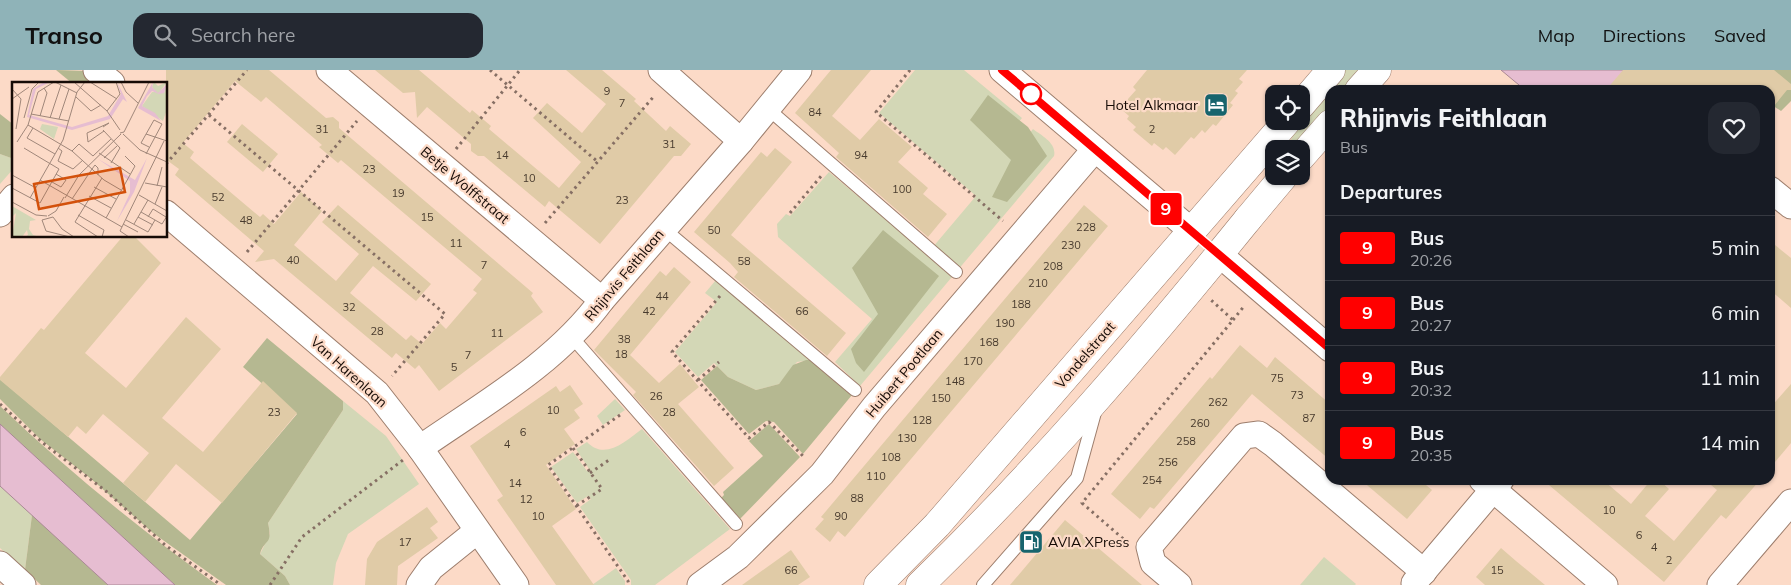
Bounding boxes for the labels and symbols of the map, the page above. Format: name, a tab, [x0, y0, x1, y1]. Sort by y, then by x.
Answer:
inset map	[12, 82, 168, 238]
unlabelled marker	[1020, 83, 1042, 105]
house number: 9	[604, 84, 610, 98]
hotel icon: Hotel Alkmaar	[1203, 92, 1229, 118]
house number: 7	[619, 96, 625, 110]
place label: Hotel Alkmaar	[1105, 96, 1199, 114]
house number: 84	[808, 105, 822, 119]
house number: 31	[315, 122, 329, 136]
house number: 2	[1149, 122, 1156, 136]
house number: 31	[662, 137, 676, 151]
street label: Betje Wolffstraat	[417, 143, 513, 227]
house number: 14	[495, 148, 509, 162]
house number: 94	[854, 148, 868, 162]
house number: 23	[362, 162, 376, 176]
house number: 10	[522, 171, 536, 185]
house number: 100	[892, 182, 912, 196]
house number: 19	[391, 186, 405, 200]
house number: 52	[211, 190, 225, 204]
house number: 23	[615, 193, 629, 207]
line badge: 9	[1150, 193, 1182, 225]
house number: 15	[420, 210, 434, 224]
house number: 48	[239, 213, 253, 227]
house number: 228	[1076, 220, 1096, 234]
house number: 50	[707, 223, 721, 237]
street label: Rhijnvis Feithlaan	[580, 226, 668, 324]
house number: 11	[449, 236, 463, 250]
house number: 230	[1061, 238, 1081, 252]
house number: 40	[286, 253, 300, 267]
house number: 58	[737, 254, 751, 268]
house number: 7	[481, 258, 487, 272]
house number: 208	[1043, 259, 1063, 273]
house number: 210	[1028, 276, 1048, 290]
house number: 44	[655, 289, 669, 303]
house number: 188	[1011, 297, 1031, 311]
house number: 32	[342, 300, 356, 314]
house number: 42	[642, 304, 656, 318]
house number: 66	[795, 304, 809, 318]
house number: 190	[995, 316, 1015, 330]
street label: Vondelstraat	[1051, 318, 1119, 392]
house number: 28	[370, 324, 384, 338]
street label: Huibert Pootlaan	[862, 325, 946, 421]
house number: 11	[490, 326, 504, 340]
house number: 38	[617, 332, 631, 346]
street label: Van Harenlaan	[307, 333, 391, 411]
house number: 168	[979, 335, 999, 349]
house number: 18	[614, 347, 628, 361]
house number: 7	[465, 348, 471, 362]
house number: 170	[963, 354, 983, 368]
house number: 5	[451, 360, 458, 374]
house number: 75	[1270, 371, 1284, 385]
house number: 148	[945, 374, 965, 388]
house number: 73	[1290, 388, 1304, 402]
house number: 26	[649, 389, 663, 403]
house number: 150	[931, 391, 951, 405]
house number: 262	[1208, 395, 1228, 409]
house number: 10	[546, 403, 560, 417]
house number: 23	[267, 405, 281, 419]
house number: 28	[662, 405, 676, 419]
house number: 87	[1302, 411, 1316, 425]
house number: 128	[912, 413, 932, 427]
house number: 260	[1190, 416, 1210, 430]
house number: 6	[520, 425, 527, 439]
house number: 130	[897, 431, 917, 445]
house number: 258	[1176, 434, 1196, 448]
house number: 4	[504, 437, 511, 451]
house number: 108	[881, 450, 901, 464]
house number: 256	[1158, 455, 1178, 469]
house number: 110	[866, 469, 886, 483]
house number: 254	[1142, 473, 1162, 487]
house number: 14	[508, 476, 522, 490]
house number: 88	[850, 491, 864, 505]
house number: 12	[519, 492, 533, 506]
house number: 10	[1602, 503, 1616, 517]
house number: 10	[531, 509, 545, 523]
house number: 90	[834, 509, 848, 523]
house number: 6	[1636, 528, 1643, 542]
fuel station icon: AVIA XPress	[1018, 529, 1044, 555]
place label: AVIA XPress	[1048, 533, 1130, 551]
house number: 17	[398, 535, 412, 549]
house number: 4	[1651, 540, 1658, 554]
house number: 2	[1666, 553, 1673, 567]
house number: 66	[784, 563, 798, 577]
house number: 15	[1490, 563, 1504, 577]

